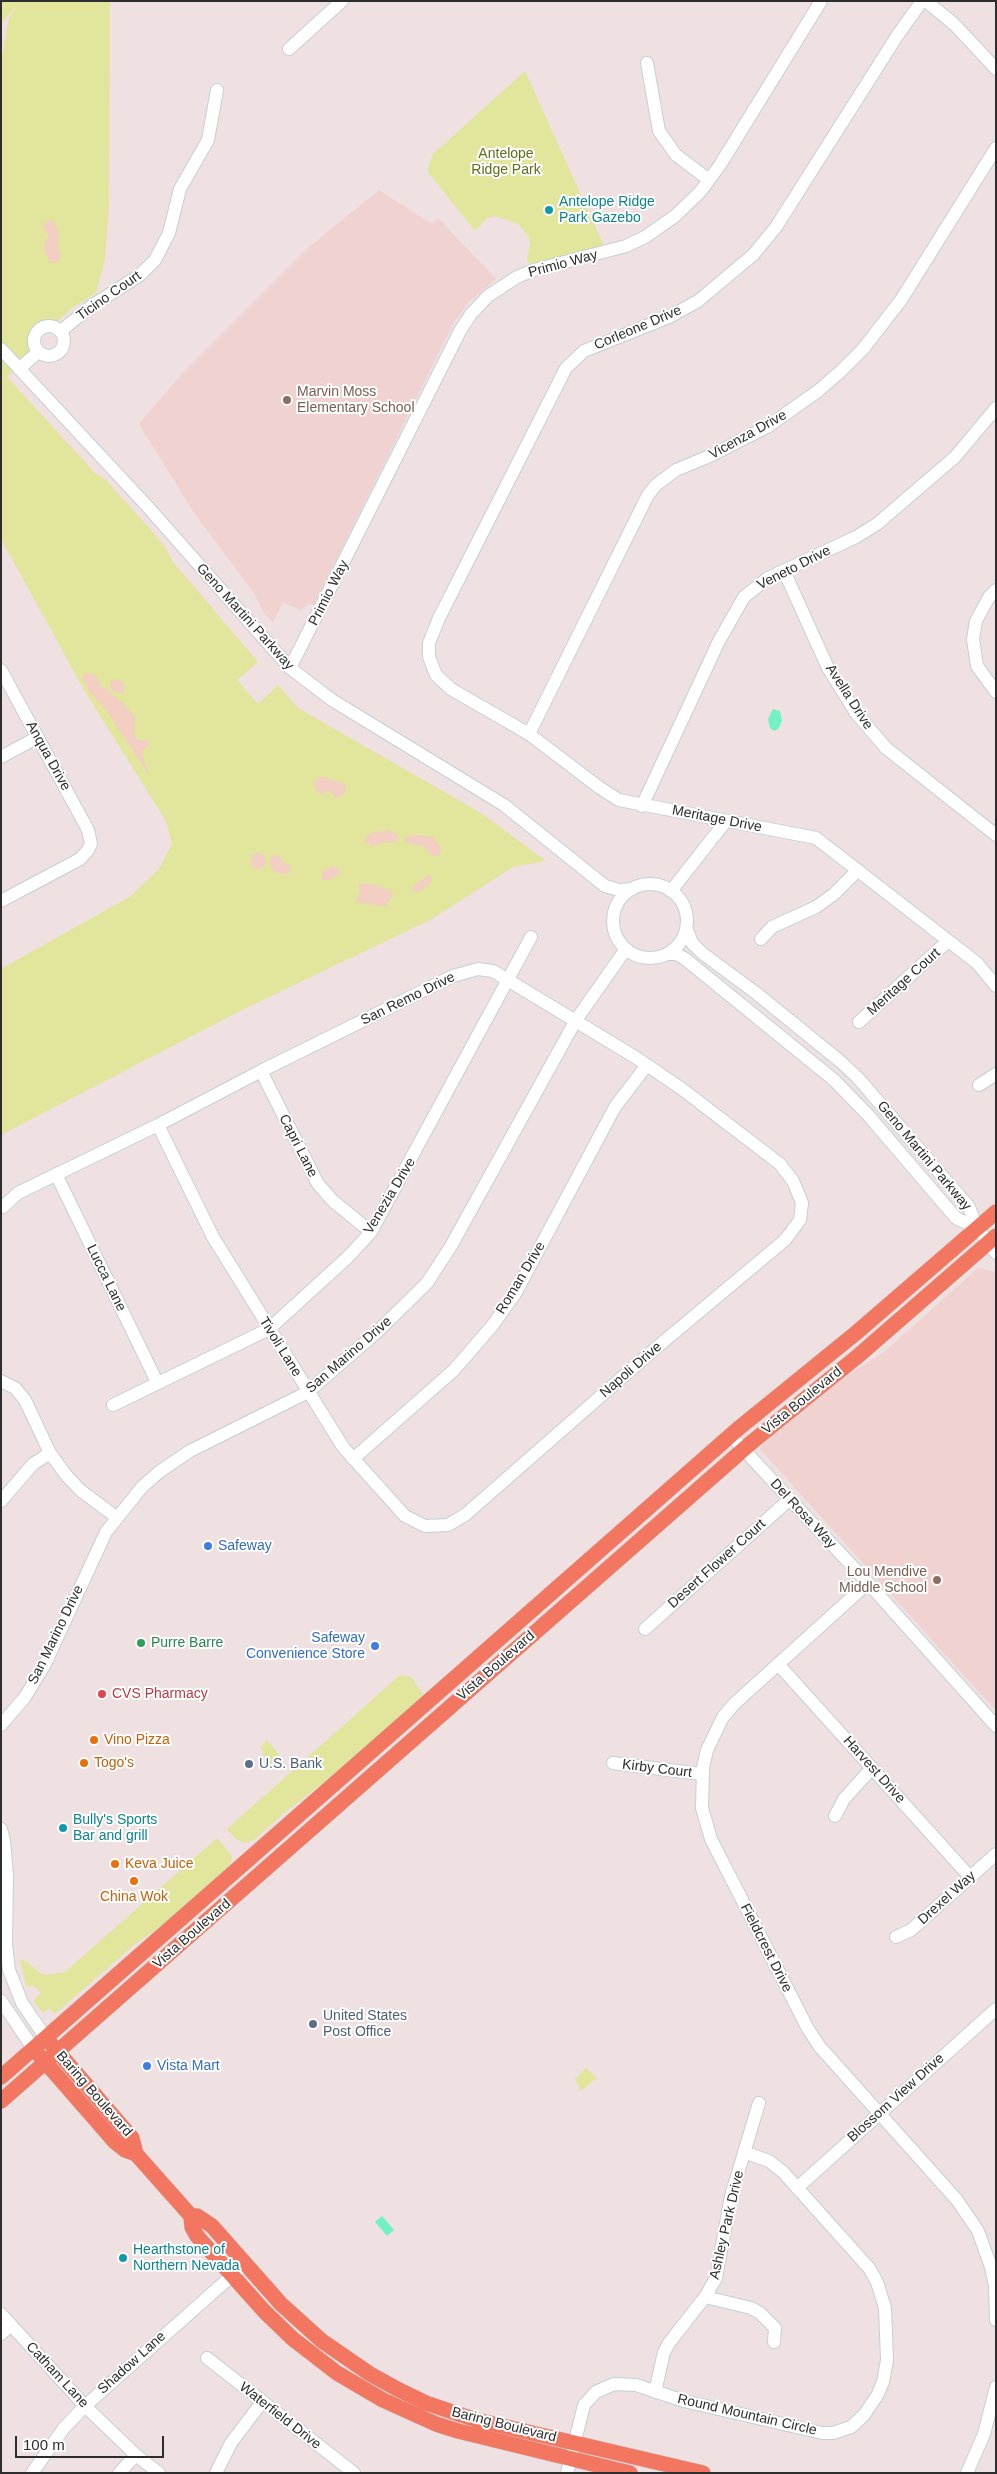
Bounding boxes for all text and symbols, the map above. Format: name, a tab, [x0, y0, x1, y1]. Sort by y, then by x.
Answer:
park label: Antelope Ridge Park	[471, 146, 541, 178]
place label: Antelope Ridge Park Gazebo	[559, 194, 655, 226]
marker: Antelope Ridge Park Gazebo	[543, 204, 555, 216]
street label: Primio Way	[527, 247, 599, 281]
street label: Ticino Court	[73, 268, 145, 324]
street label: Corleone Drive	[592, 302, 684, 354]
place label: Marvin Moss Elementary School	[297, 384, 415, 417]
marker: Marvin Moss Elementary School	[281, 394, 293, 406]
street label: Vicenza Drive	[706, 407, 790, 463]
street label: Veneto Drive	[754, 542, 834, 594]
street label: Primio Way	[305, 558, 353, 628]
street label: Geno Martini Parkway	[193, 560, 297, 674]
street label: Avella Drive	[822, 661, 876, 733]
street label: Anqua Drive	[22, 718, 74, 794]
street label: Meritage Drive	[671, 802, 763, 836]
street label: Meritage Court	[864, 945, 944, 1019]
street label: San Remo Drive	[358, 969, 458, 1029]
street label: Geno Martini Parkway	[873, 1098, 975, 1214]
street label: Capri Lane	[275, 1112, 321, 1180]
street label: Venezia Drive	[361, 1155, 419, 1237]
street label: Roman Drive	[493, 1239, 549, 1317]
street label: Lucca Lane	[83, 1242, 129, 1314]
street label: San Marino Drive	[303, 1313, 395, 1397]
street label: Tivoli Lane	[255, 1314, 305, 1380]
street label: Napoli Drive	[597, 1339, 665, 1401]
street label: Vista Boulevard	[759, 1364, 845, 1438]
street label: Del Rosa Way	[767, 1476, 839, 1552]
street label: Desert Flower Court	[665, 1516, 769, 1612]
place label: Safeway	[218, 1538, 272, 1554]
marker: Safeway	[202, 1540, 214, 1552]
place label: Lou Mendive Middle School	[839, 1564, 927, 1596]
marker: Lou Mendive Middle School	[931, 1574, 943, 1586]
street label: San Marino Drive	[25, 1583, 87, 1687]
street label: Vista Boulevard	[454, 1628, 538, 1704]
place label: Safeway Convenience Store	[246, 1630, 365, 1662]
place label: Purre Barre	[151, 1635, 223, 1651]
marker: Purre Barre	[135, 1637, 147, 1649]
marker: Safeway Convenience Store	[369, 1640, 381, 1652]
place label: CVS Pharmacy	[112, 1686, 208, 1702]
marker: CVS Pharmacy	[96, 1688, 108, 1700]
place label: Vino Pizza	[104, 1732, 170, 1748]
street label: Harvest Drive	[839, 1733, 909, 1807]
marker: Vino Pizza	[88, 1734, 100, 1746]
place label: Togo's	[94, 1755, 134, 1771]
place label: U.S. Bank	[259, 1756, 322, 1772]
street label: Kirby Court	[621, 1756, 693, 1782]
marker: Togo's	[78, 1757, 90, 1769]
marker: U.S. Bank	[243, 1758, 255, 1770]
place label: Bully's Sports Bar and grill	[73, 1812, 157, 1844]
marker: Bully's Sports Bar and grill	[57, 1822, 69, 1834]
place label: Keva Juice	[125, 1856, 193, 1872]
marker: Keva Juice	[109, 1858, 121, 1870]
street label: Drexel Way	[915, 1868, 979, 1928]
marker: China Wok	[128, 1875, 140, 1887]
place label: China Wok	[100, 1889, 168, 1905]
street label: Vista Boulevard	[150, 1896, 234, 1972]
street label: Fieldcrest Drive	[736, 1901, 796, 1995]
place label: United States Post Office	[323, 2008, 407, 2040]
marker: United States Post Office	[307, 2018, 319, 2030]
street label: Baring Boulevard	[52, 2048, 136, 2140]
street label: Blossom View Drive	[844, 2050, 948, 2146]
place label: Vista Mart	[157, 2058, 220, 2074]
marker: Vista Mart	[141, 2060, 153, 2072]
street label: Ashley Park Drive	[706, 2169, 748, 2281]
place label: Hearthstone of Northern Nevada	[133, 2242, 240, 2274]
marker: Hearthstone of Northern Nevada	[117, 2252, 129, 2264]
street label: Shadow Lane	[95, 2328, 169, 2398]
street label: Catham Lane	[22, 2339, 92, 2411]
street label: Waterfield Drive	[236, 2379, 324, 2453]
street label: Round Mountain Circle	[676, 2391, 818, 2439]
street label: Baring Boulevard	[450, 2404, 558, 2446]
scale bar	[18, 2426, 166, 2458]
text: 100 m	[23, 2436, 65, 2453]

